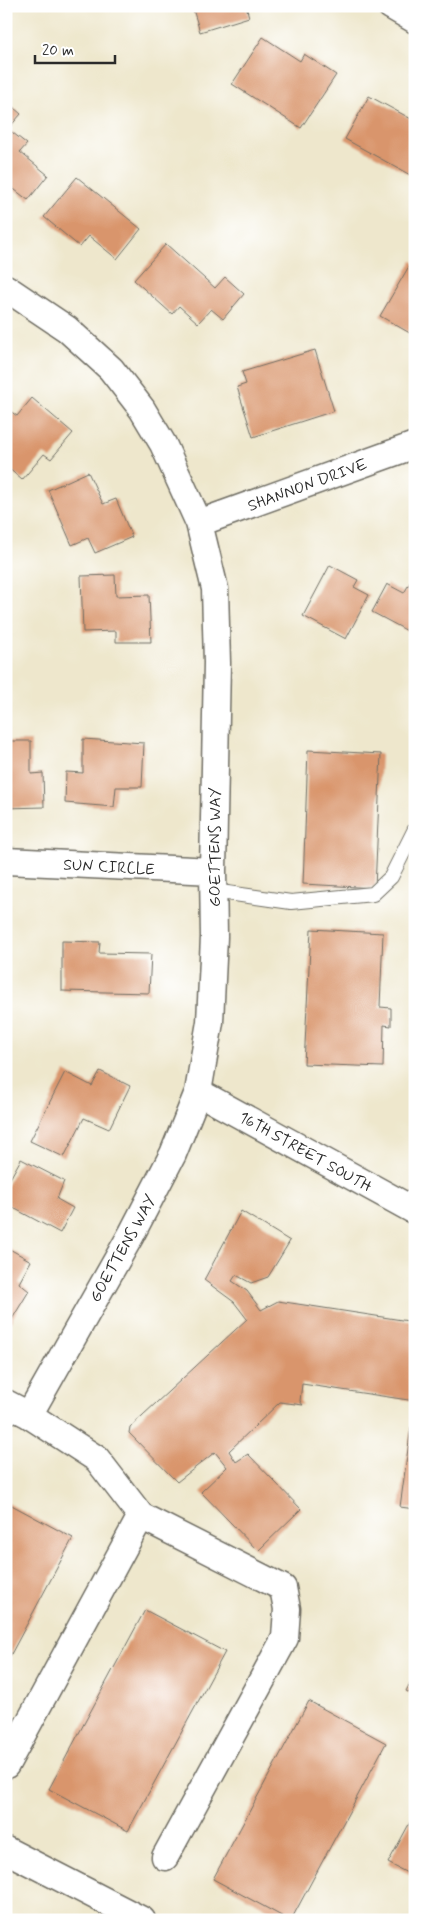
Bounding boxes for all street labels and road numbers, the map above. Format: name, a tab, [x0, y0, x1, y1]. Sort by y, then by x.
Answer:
street label: SHANNON DRIVE	[245, 454, 370, 517]
street label: GOETTENS WAY	[205, 787, 226, 907]
street label: SUN CIRCLE	[63, 855, 155, 880]
street label: 16TH STREET SOUTH	[235, 1107, 376, 1198]
street label: GOETTENS WAY	[85, 1191, 162, 1306]

